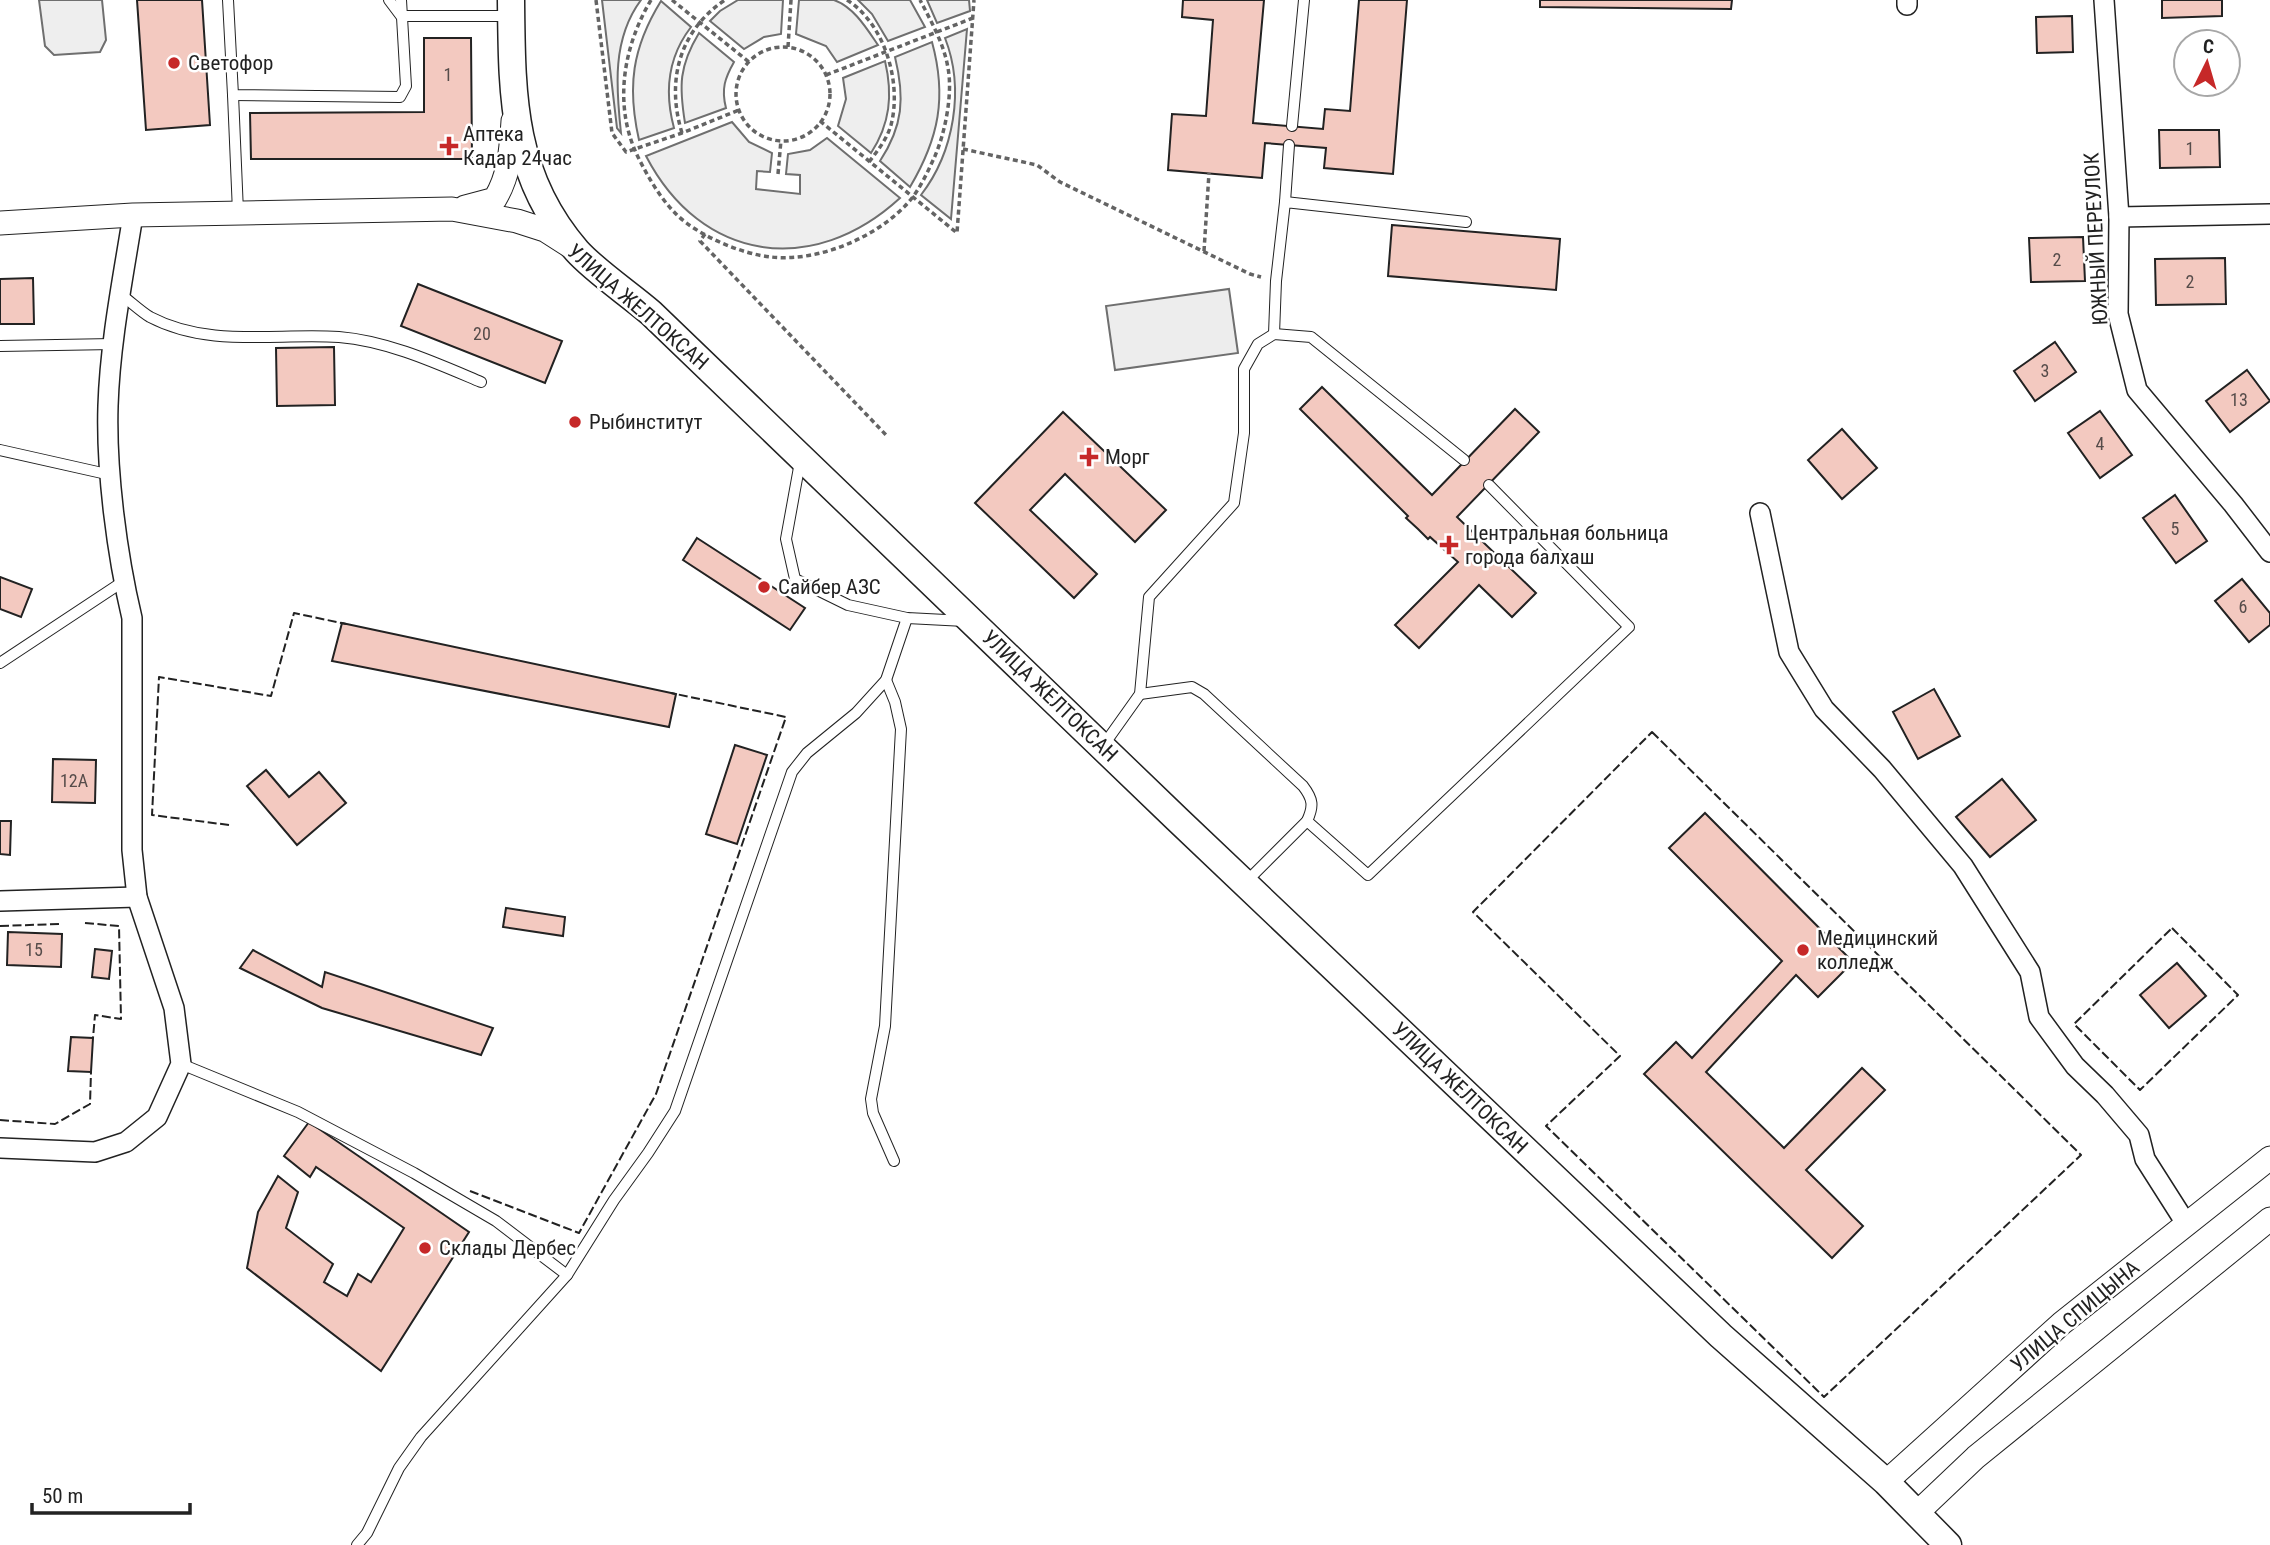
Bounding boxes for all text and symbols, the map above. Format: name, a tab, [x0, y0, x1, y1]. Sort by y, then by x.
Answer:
north arrow	[2172, 28, 2242, 98]
text: С	[2202, 35, 2215, 59]
place label: Светофор	[188, 51, 273, 75]
marker: Светофор	[166, 55, 182, 71]
house number: 1	[444, 64, 452, 85]
place label: Аптека Кадар 24час	[463, 122, 572, 170]
marker: Аптека Кадар 24час	[441, 138, 457, 154]
house number: 1	[2186, 138, 2194, 159]
street label: ЮЖНЫЙ ПЕРЕУЛОК	[2079, 152, 2113, 326]
street label: УЛИЦА ЖЕЛТОКСАН	[563, 239, 713, 375]
house number: 2	[2053, 249, 2062, 270]
house number: 2	[2186, 271, 2195, 292]
house number: 20	[473, 323, 491, 344]
house number: 3	[2041, 360, 2049, 381]
house number: 13	[2230, 389, 2248, 410]
place label: Рыбинститут	[589, 410, 702, 434]
marker: Рыбинститут	[567, 414, 583, 430]
house number: 4	[2096, 433, 2105, 454]
place label: Морг	[1105, 445, 1150, 469]
marker: Морг	[1079, 447, 1099, 467]
house number: 5	[2171, 518, 2180, 539]
place label: Центральная больница города балхаш	[1465, 521, 1669, 569]
marker: Центральная больница города балхаш	[1439, 535, 1459, 555]
place label: Сайбер АЗС	[778, 575, 881, 599]
marker: Сайбер АЗС	[756, 579, 772, 595]
house number: 6	[2239, 596, 2247, 617]
street label: УЛИЦА ЖЕЛТОКСАН	[977, 625, 1123, 767]
house number: 12А	[60, 770, 89, 791]
place label: Медицинский колледж	[1817, 926, 1938, 974]
house number: 15	[25, 939, 43, 960]
marker: Медицинский колледж	[1795, 942, 1811, 958]
street label: УЛИЦА ЖЕЛТОКСАН	[1387, 1017, 1533, 1159]
place label: Склады Дербес	[439, 1236, 576, 1260]
marker: Склады Дербес	[417, 1240, 433, 1256]
street label: УЛИЦА СПИЦЫНА	[2006, 1255, 2144, 1377]
scale bar	[32, 1472, 189, 1516]
text: 50 m	[42, 1484, 83, 1508]

